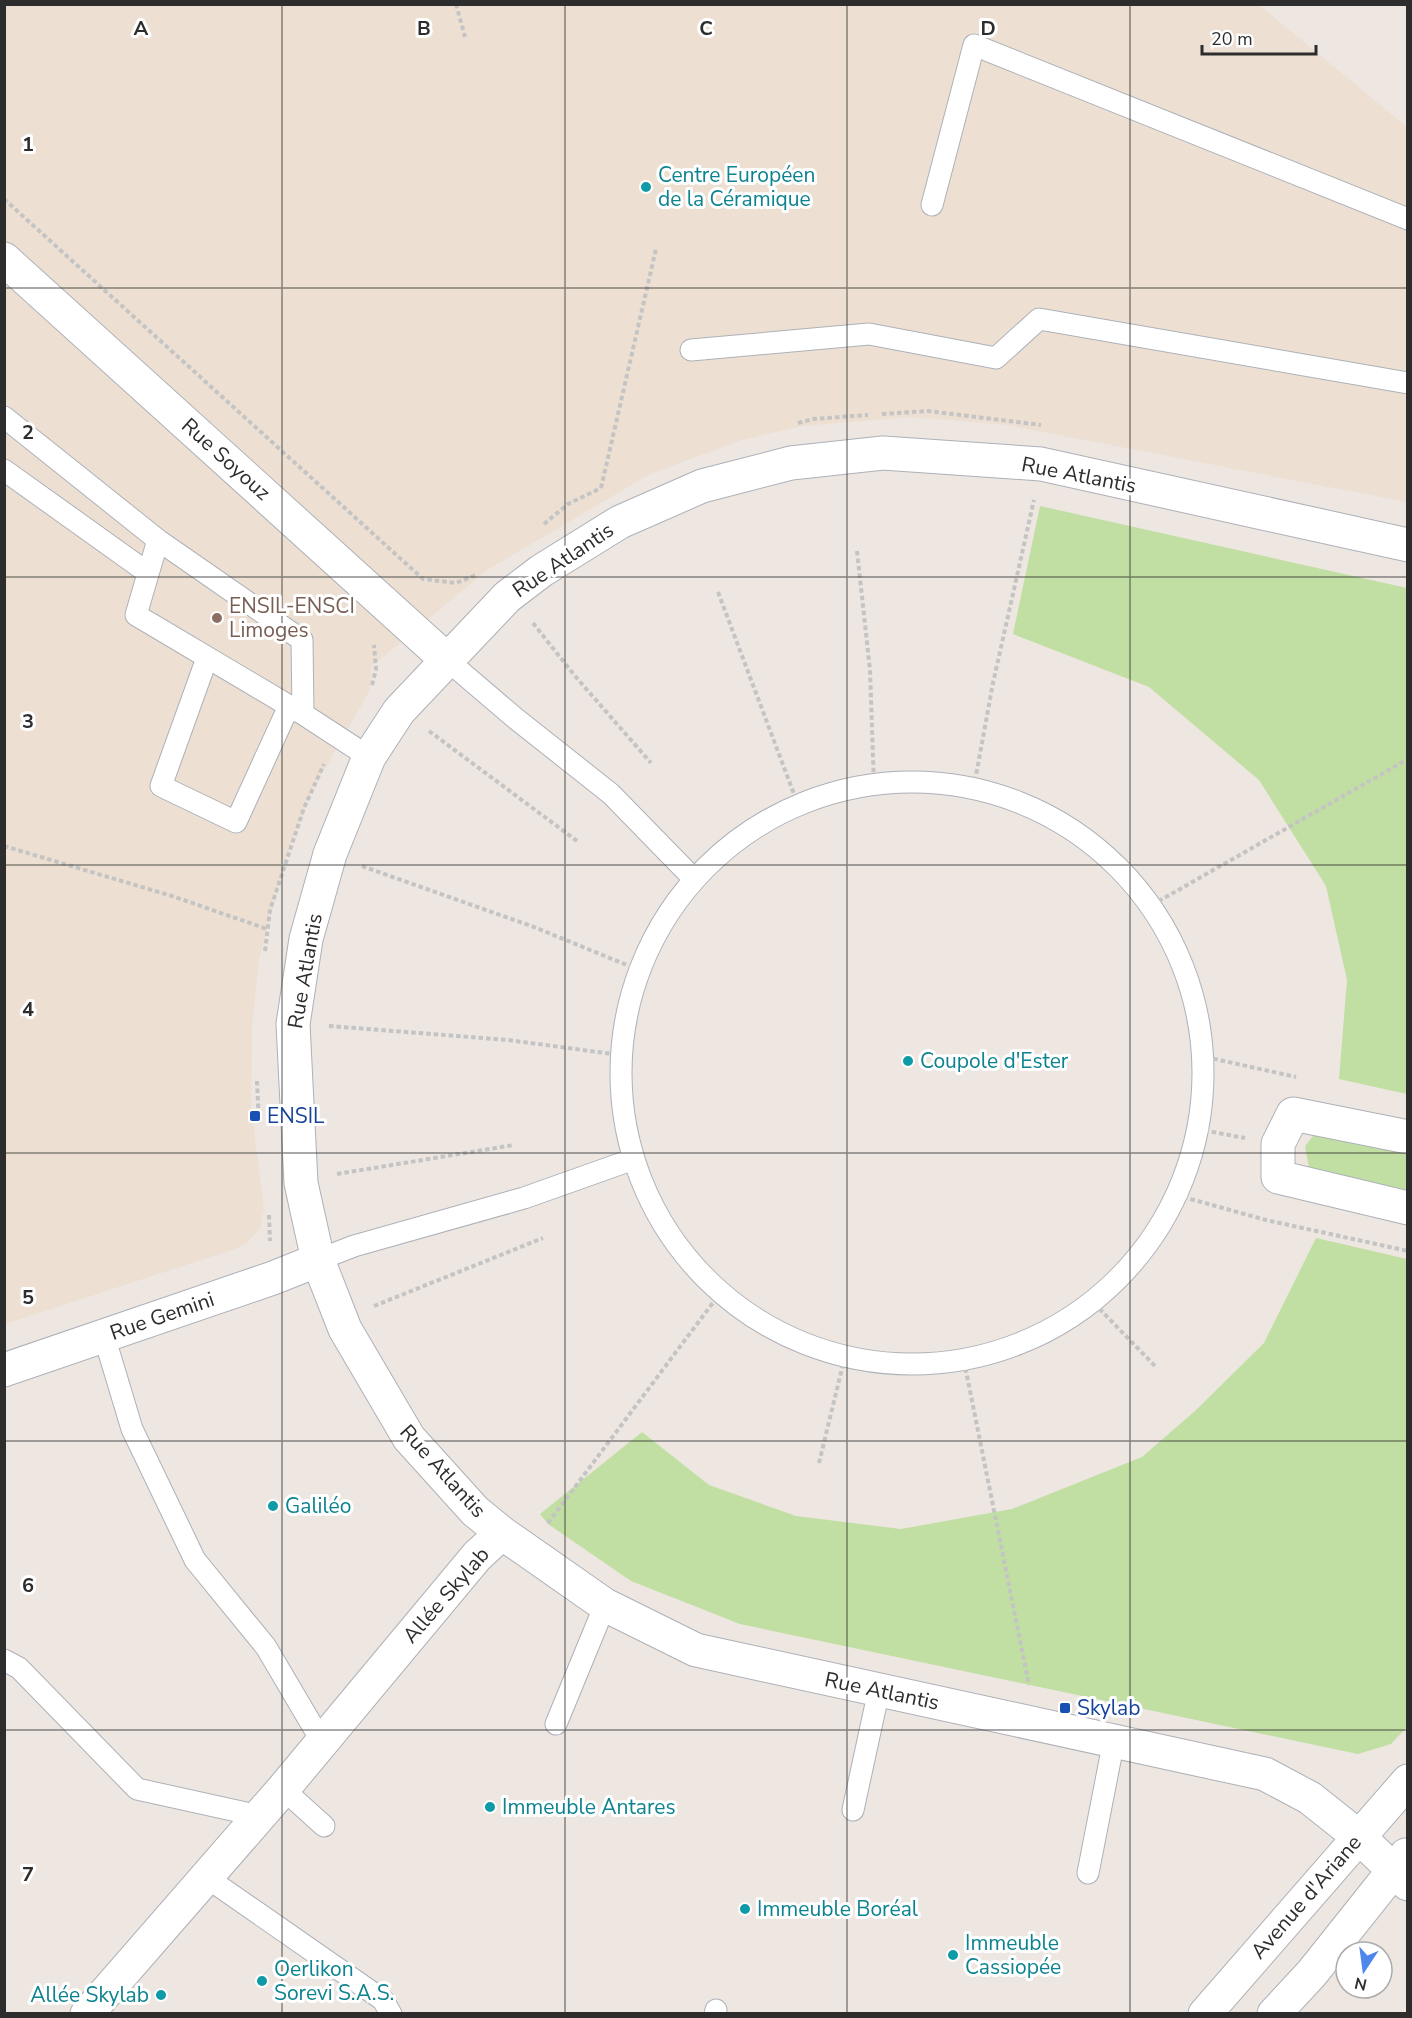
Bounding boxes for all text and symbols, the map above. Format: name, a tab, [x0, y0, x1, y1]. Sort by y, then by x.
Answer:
text: A	[134, 15, 149, 42]
text: B	[417, 15, 431, 42]
text: C	[699, 15, 713, 42]
text: D	[980, 15, 996, 42]
scale bar	[1202, 18, 1316, 56]
text: 20 m	[1211, 27, 1253, 51]
text: 1	[22, 131, 34, 158]
place label: Centre Européen de la Céramique	[658, 161, 815, 213]
marker: Centre Européen de la Céramique	[639, 180, 653, 194]
street label: Rue Soyouz	[176, 412, 277, 507]
text: 2	[22, 419, 34, 446]
street label: Rue Atlantis	[1019, 450, 1139, 500]
street label: Rue Atlantis	[507, 516, 619, 604]
place label: ENSIL-ENSCI Limoges	[229, 592, 355, 644]
marker: ENSIL-ENSCI Limoges	[210, 611, 224, 625]
text: 3	[22, 708, 34, 735]
street label: Rue Atlantis	[281, 911, 329, 1031]
text: 4	[22, 996, 34, 1023]
place label: Coupole d'Ester	[920, 1047, 1069, 1075]
marker: Coupole d'Ester	[901, 1054, 915, 1068]
place label: ENSIL	[267, 1102, 325, 1130]
marker: ENSIL	[248, 1109, 262, 1123]
text: 5	[22, 1284, 34, 1311]
street label: Rue Gemini	[106, 1285, 218, 1347]
street label: Rue Atlantis	[394, 1418, 492, 1524]
place label: Galiléo	[285, 1492, 351, 1520]
marker: Galiléo	[266, 1499, 280, 1513]
street label: Allée Skylab	[396, 1541, 496, 1649]
text: 6	[22, 1572, 34, 1599]
street label: Rue Atlantis	[822, 1665, 942, 1717]
place label: Skylab	[1077, 1694, 1140, 1722]
marker: Skylab	[1058, 1701, 1072, 1715]
place label: Immeuble Antares	[502, 1793, 676, 1821]
marker: Immeuble Antares	[483, 1800, 497, 1814]
street label: Avenue d'Ariane	[1244, 1829, 1368, 1965]
text: 7	[22, 1861, 34, 1888]
place label: Immeuble Boréal	[757, 1895, 919, 1923]
marker: Immeuble Boréal	[738, 1902, 752, 1916]
place label: Immeuble Cassiopée	[965, 1929, 1061, 1981]
north arrow	[1334, 1940, 1394, 2000]
marker: Immeuble Cassiopée	[946, 1948, 960, 1962]
place label: Oerlikon Sorevi S.A.S.	[274, 1955, 394, 2007]
text: N	[1353, 1972, 1369, 1996]
marker: Oerlikon Sorevi S.A.S.	[255, 1974, 269, 1988]
place label: Allée Skylab	[30, 1981, 149, 2009]
marker: Allée Skylab	[154, 1988, 168, 2002]

